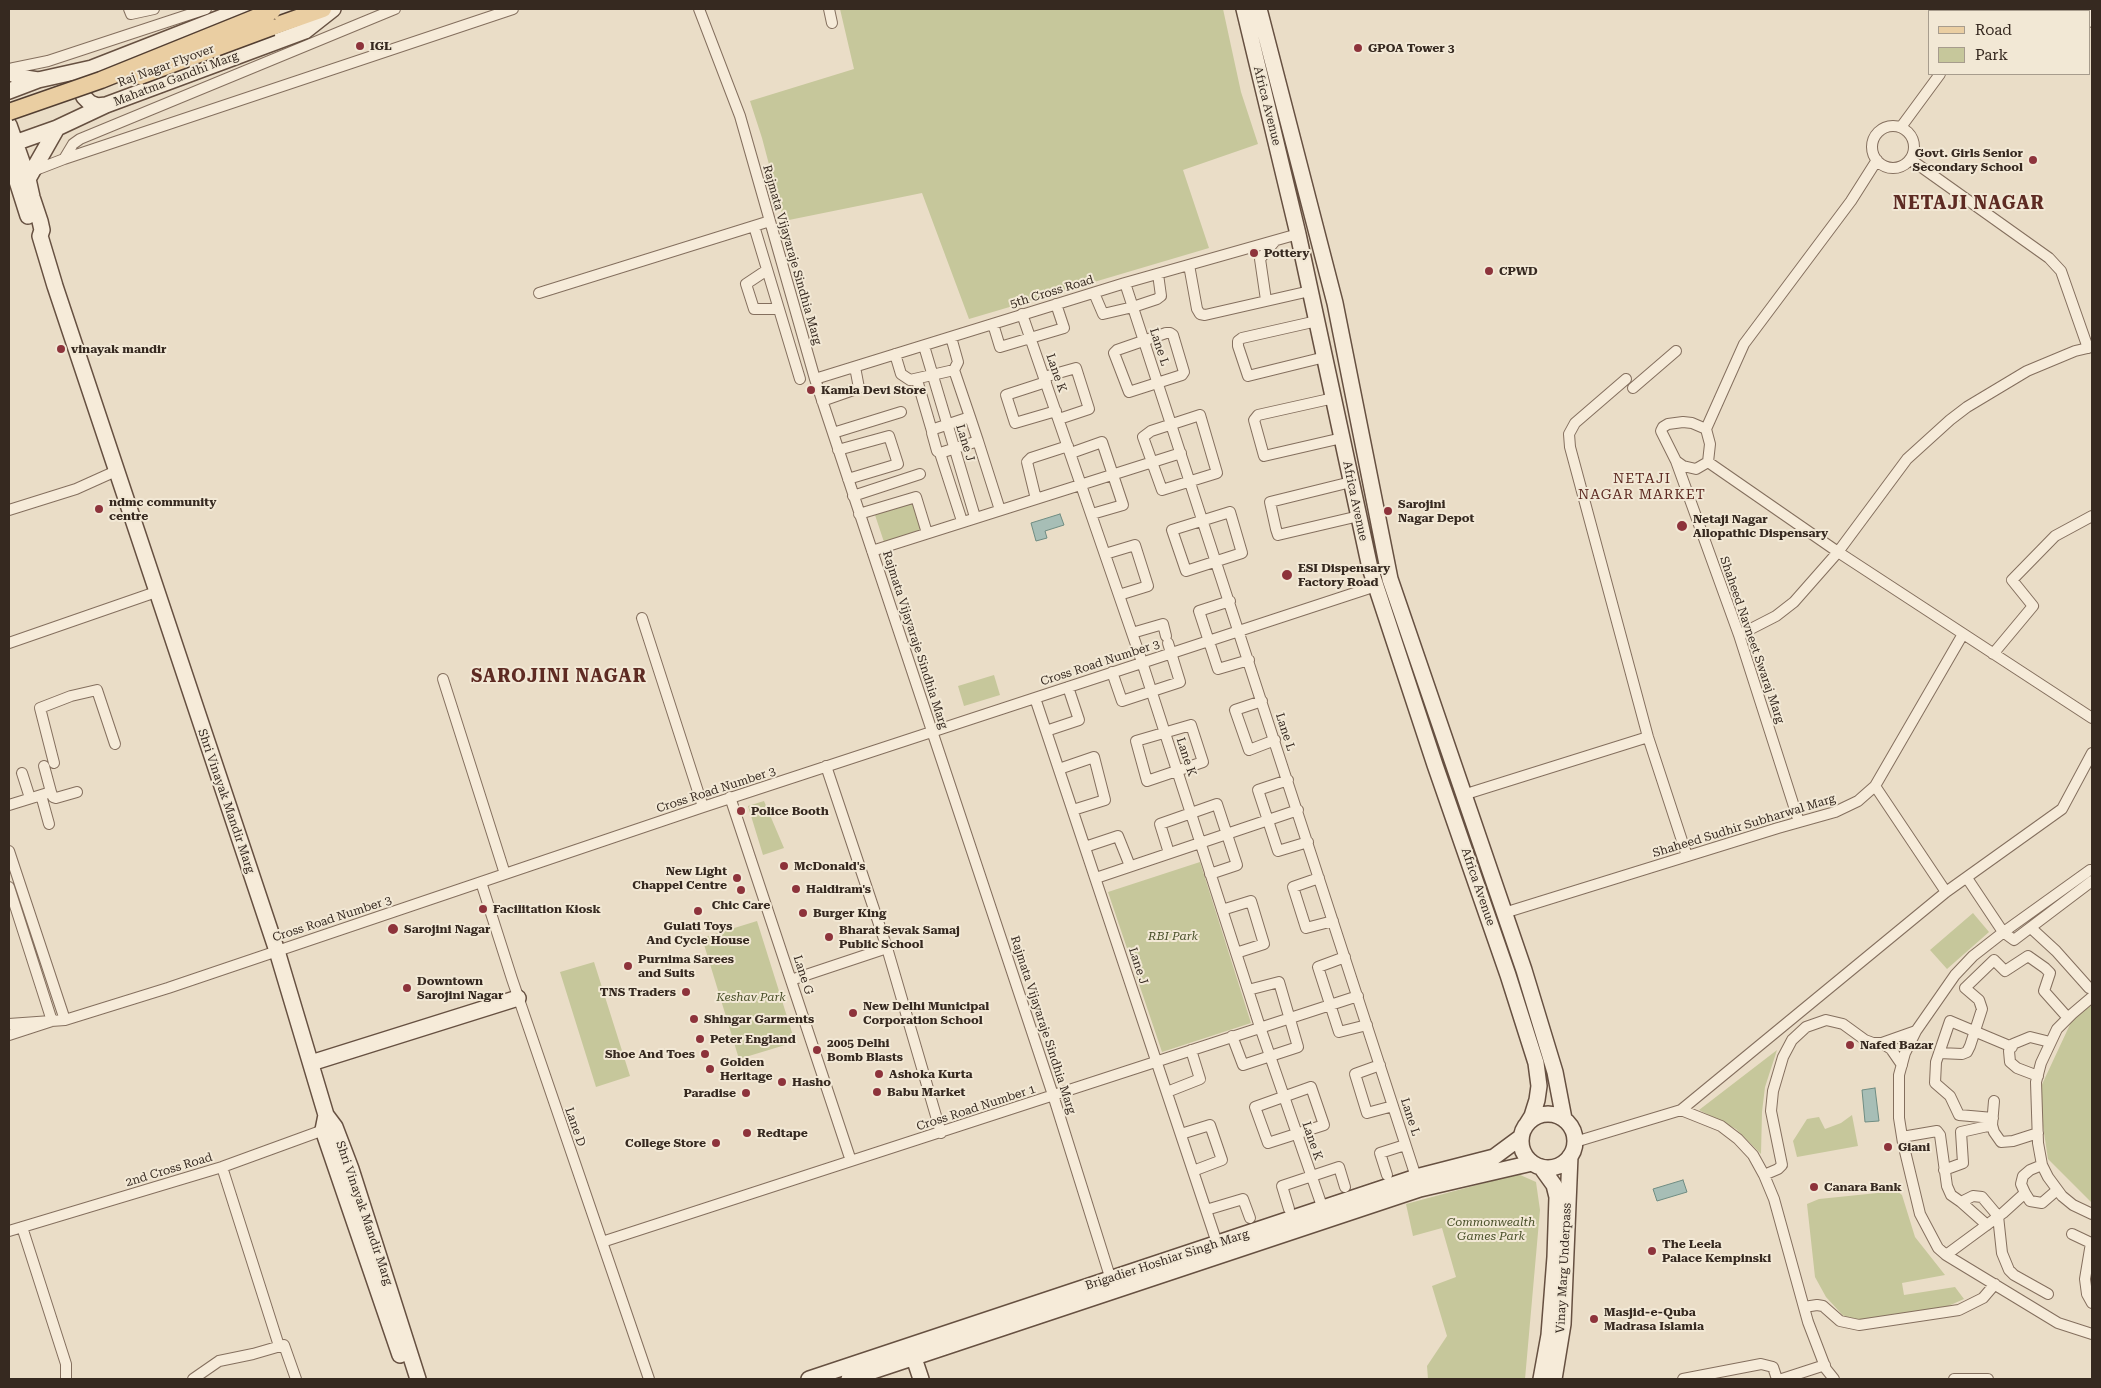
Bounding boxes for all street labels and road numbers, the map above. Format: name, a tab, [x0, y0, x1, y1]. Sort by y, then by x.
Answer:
street label: Raj Nagar Flyover	[116, 42, 216, 90]
street label: Mahatma Gandhi Marg	[112, 49, 240, 109]
street label: Africa Avenue	[1250, 65, 1284, 147]
street label: Rajmata Vijayaraje Sindhia Marg	[759, 163, 825, 347]
street label: 5th Cross Road	[1008, 272, 1096, 312]
street label: Lane L	[1146, 326, 1172, 368]
street label: Lane K	[1043, 352, 1069, 394]
street label: Lane J	[953, 423, 977, 463]
street label: Africa Avenue	[1340, 460, 1370, 542]
street label: Rajmata Vijayaraje Sindhia Marg	[879, 549, 951, 731]
street label: Shaheed Navneet Swaraj Marg	[1717, 555, 1787, 725]
street label: Cross Road Number 3	[1039, 637, 1161, 689]
street label: Lane L	[1272, 711, 1298, 753]
street label: Shri Vinayak Mandir Marg	[195, 727, 257, 875]
street label: Lane K	[1173, 736, 1199, 778]
street label: Cross Road Number 3	[655, 764, 777, 816]
street label: Shaheed Sudhir Subharwal Marg	[1651, 791, 1837, 861]
street label: Africa Avenue	[1458, 846, 1498, 928]
street label: Cross Road Number 3	[271, 893, 393, 945]
street label: Rajmata Vijayaraje Sindhia Marg	[1007, 934, 1079, 1116]
street label: Lane J	[1125, 946, 1151, 986]
street label: Lane G	[790, 953, 816, 997]
street label: Cross Road Number 1	[915, 1082, 1037, 1134]
street label: Lane L	[1397, 1096, 1423, 1138]
street label: Lane D	[562, 1105, 588, 1149]
street label: Lane K	[1299, 1120, 1325, 1162]
street label: Shri Vinayak Mandir Marg	[333, 1139, 395, 1287]
street label: 2nd Cross Road	[124, 1150, 214, 1190]
street label: Vinay Marg Underpass	[1553, 1202, 1575, 1334]
street label: Brigadier Hoshiar Singh Marg	[1083, 1227, 1251, 1293]

